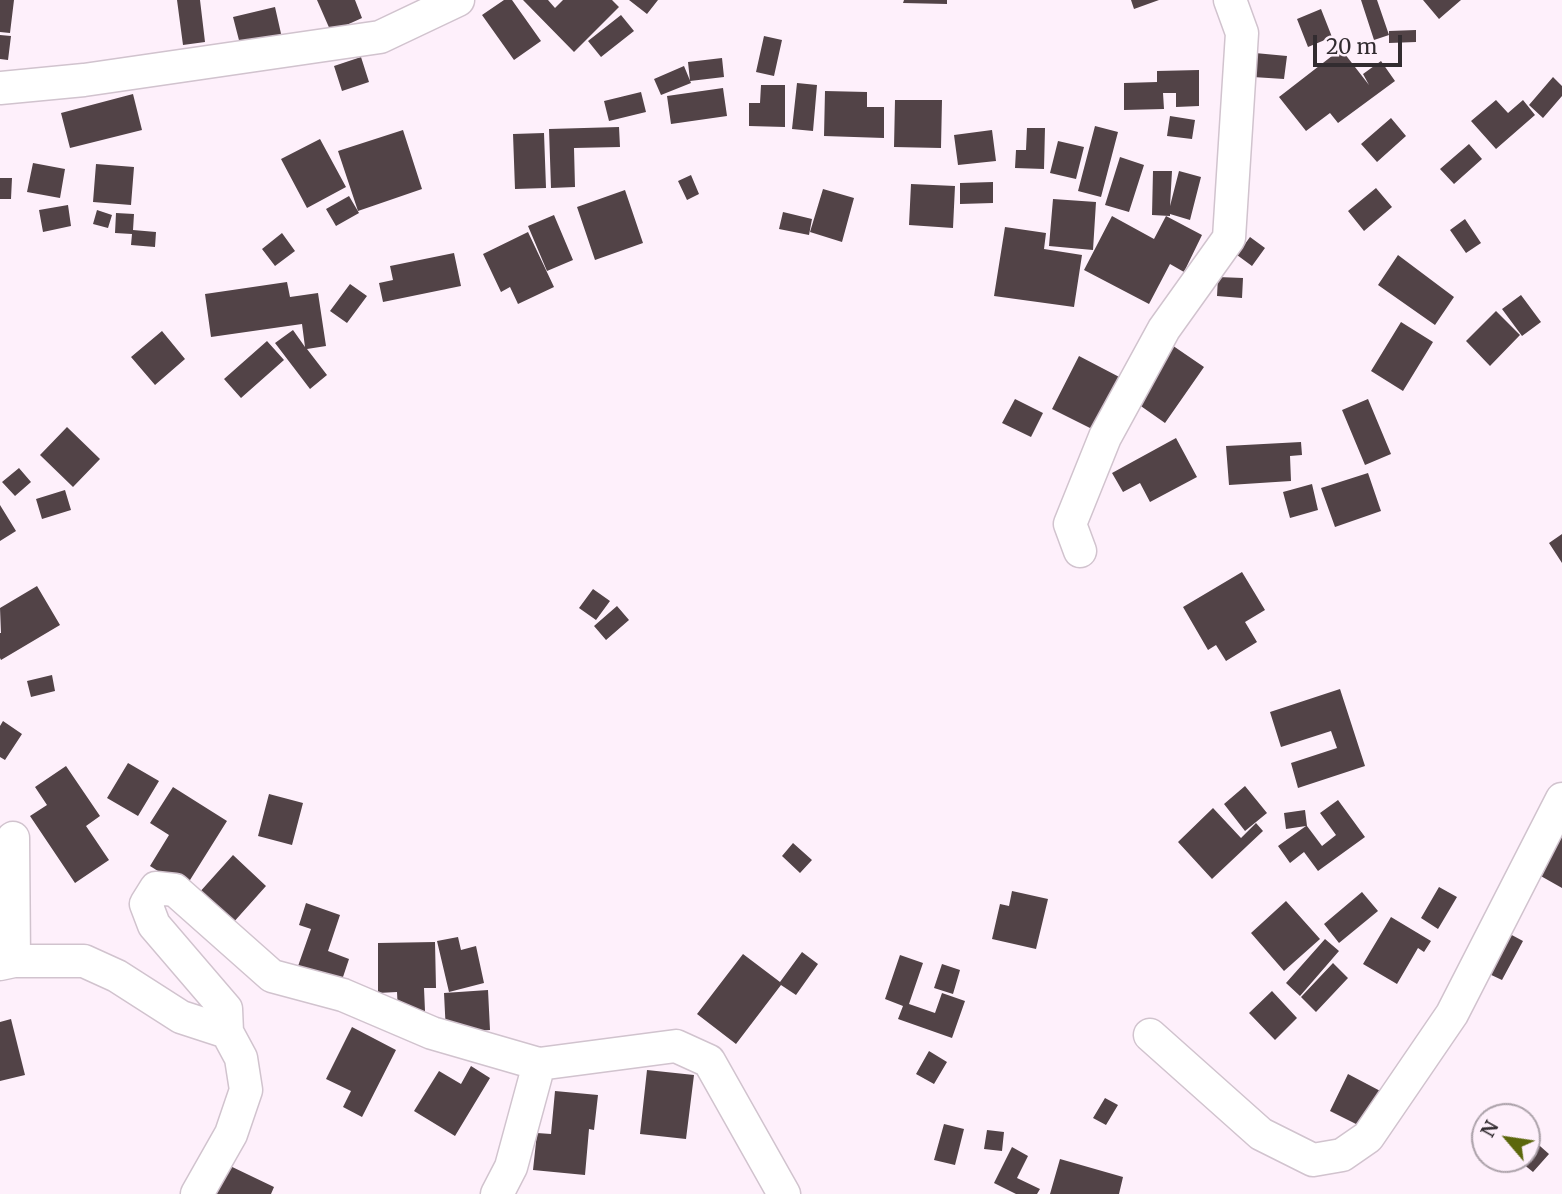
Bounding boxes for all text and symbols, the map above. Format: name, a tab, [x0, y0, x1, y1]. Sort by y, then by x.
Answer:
scale bar	[1317, 21, 1406, 65]
text: 20 m	[1326, 33, 1377, 60]
north arrow	[1471, 1103, 1541, 1173]
text: N	[1475, 1116, 1504, 1141]

